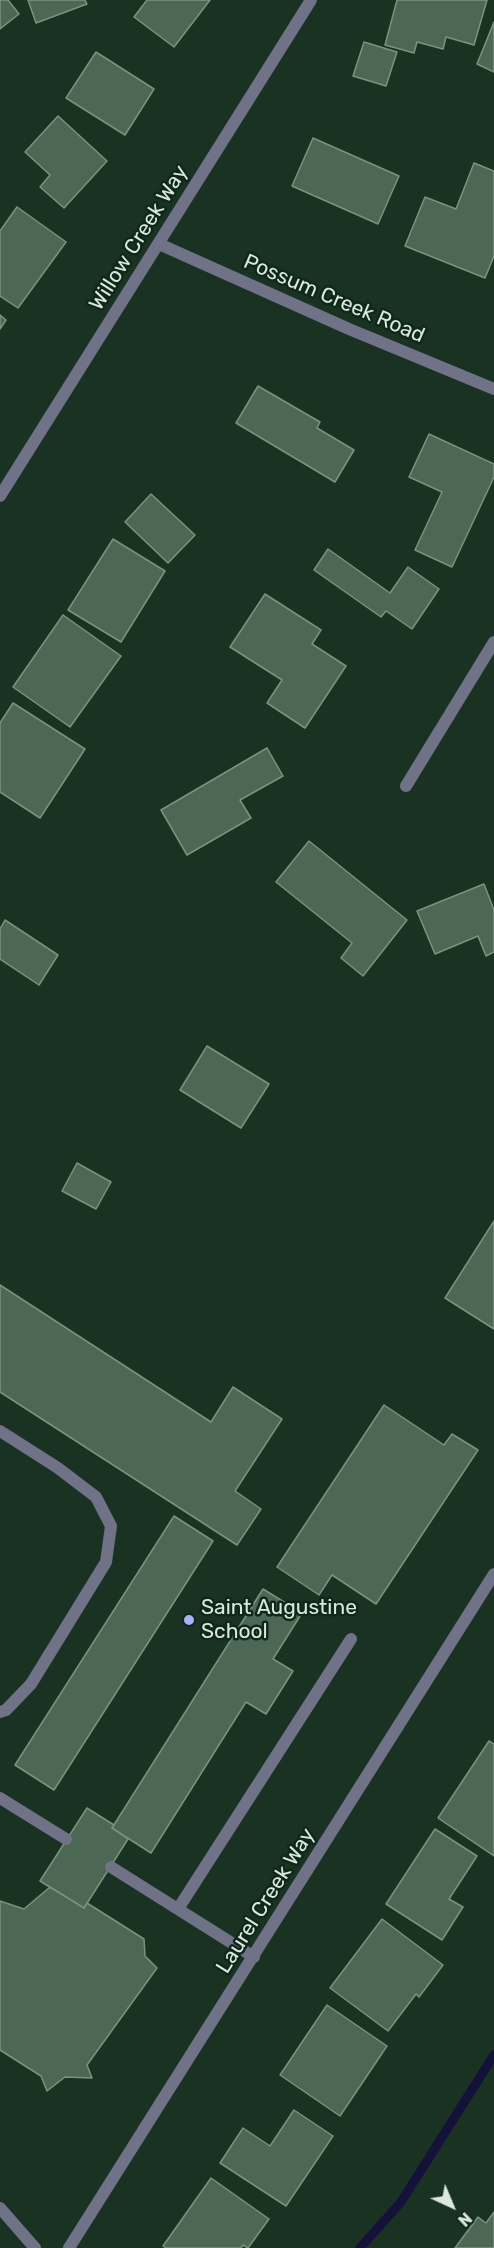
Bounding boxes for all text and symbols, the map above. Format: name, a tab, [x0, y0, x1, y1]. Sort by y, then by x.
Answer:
street label: Willow Creek Way	[84, 161, 194, 315]
street label: Possum Creek Road	[240, 249, 428, 349]
place label: Saint Augustine School	[201, 1595, 357, 1645]
marker: Saint Augustine School	[182, 1613, 196, 1627]
street label: Laurel Creek Way	[211, 1824, 321, 1978]
north arrow	[422, 2176, 482, 2236]
text: N	[454, 2208, 476, 2230]

